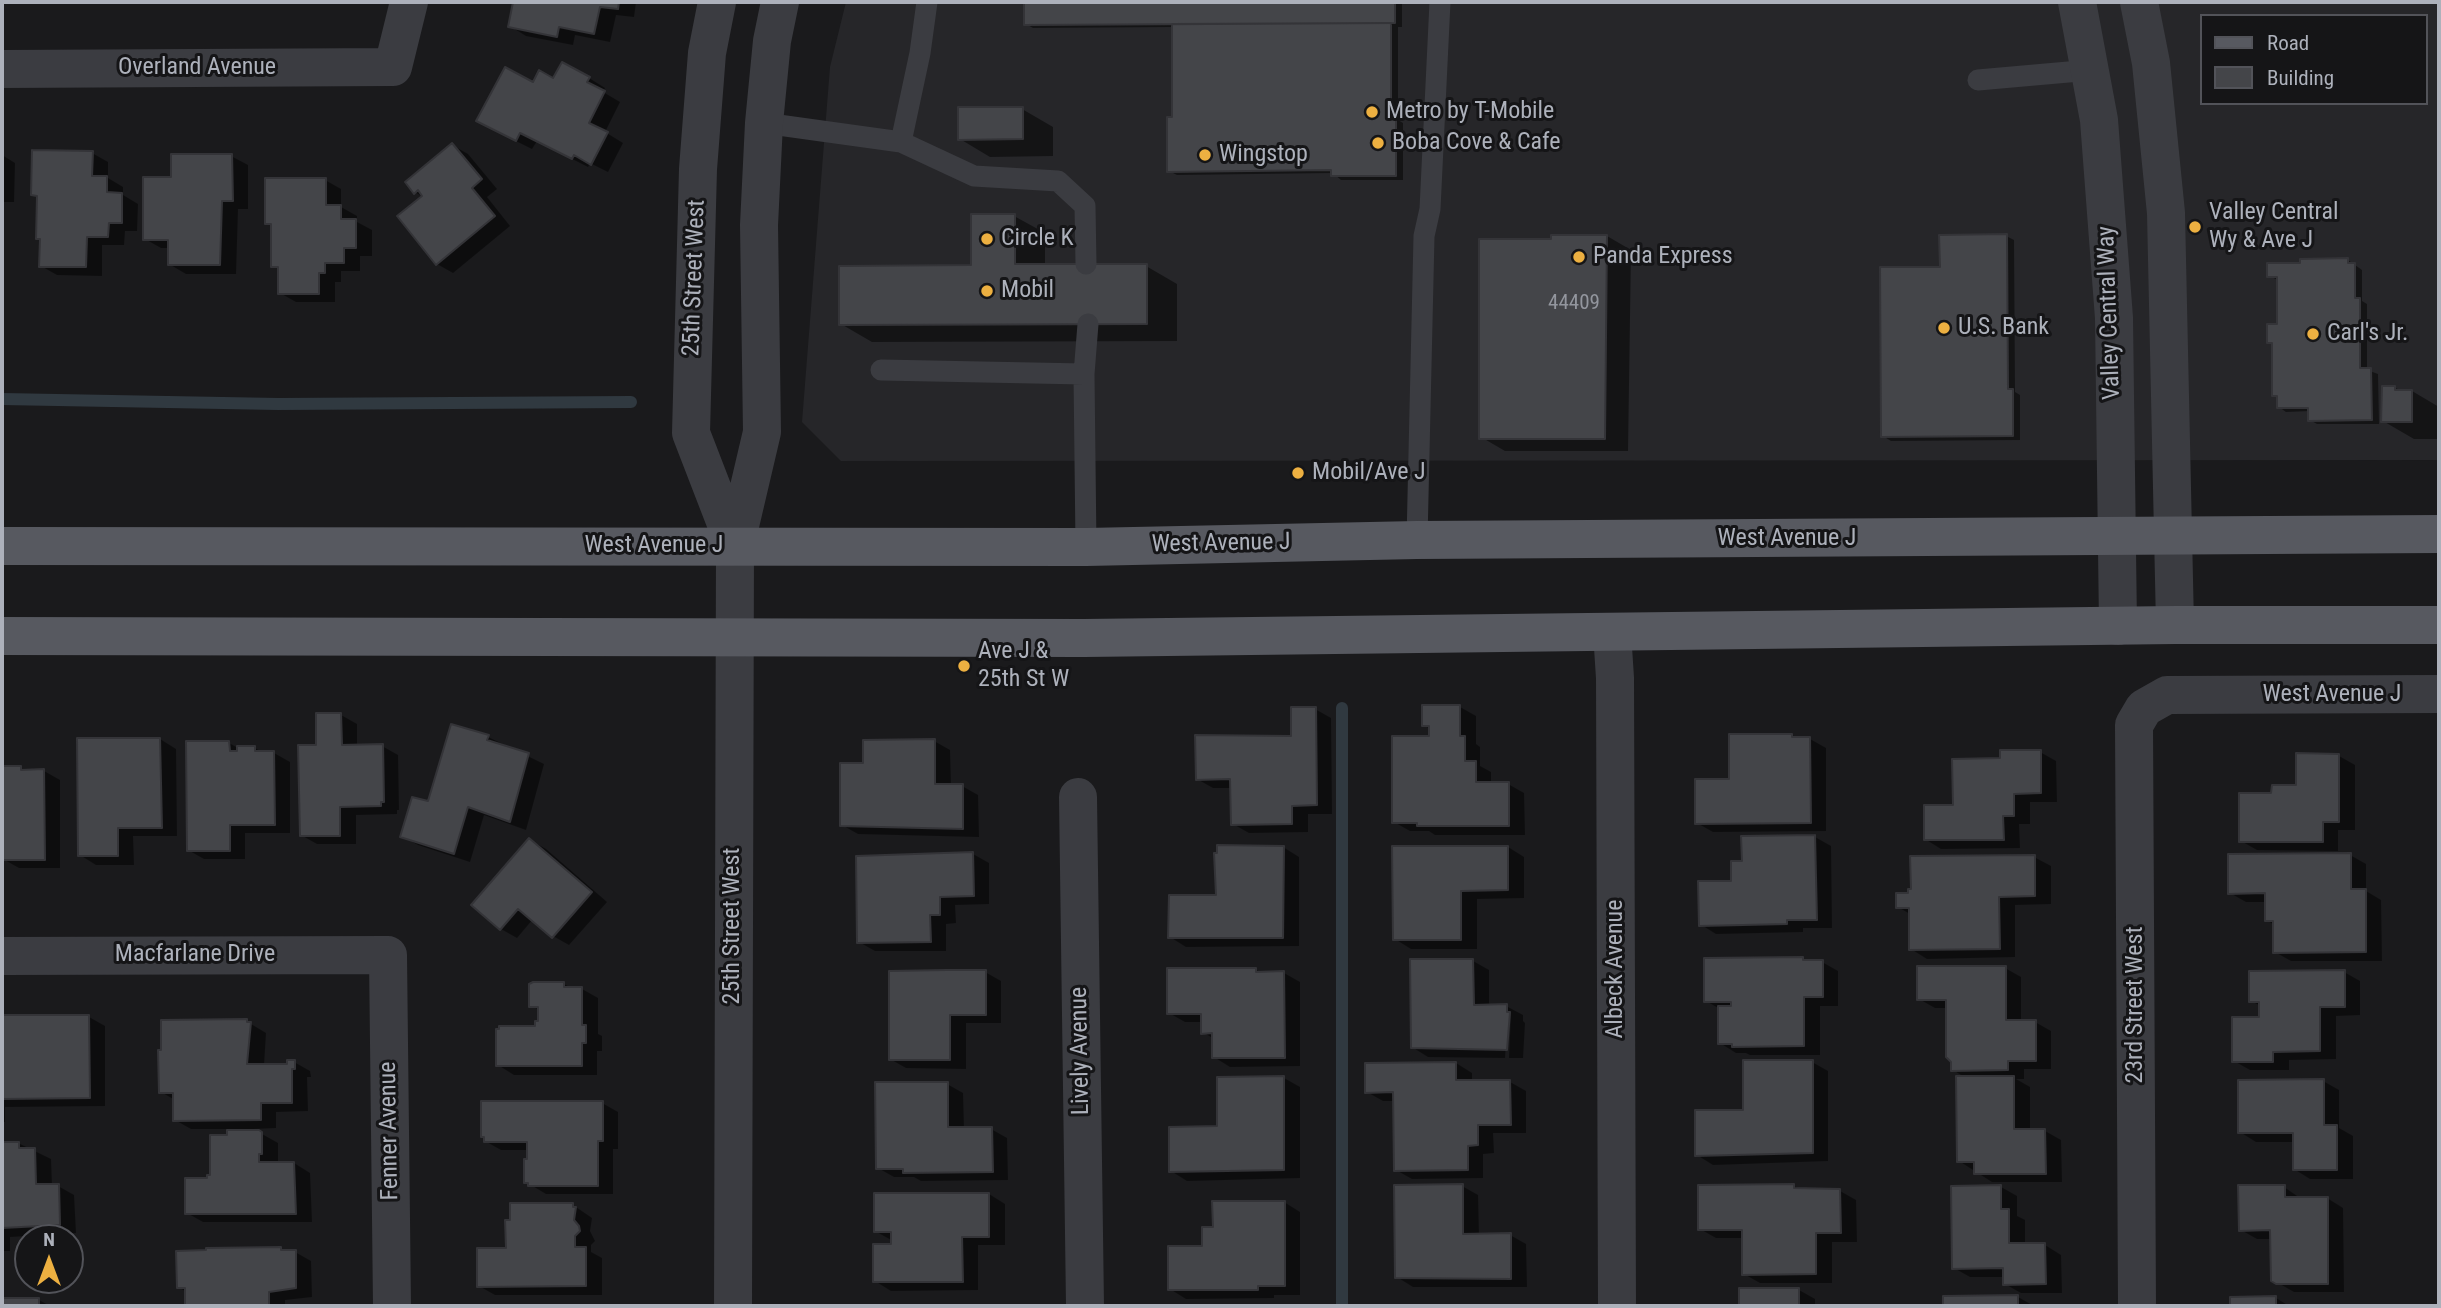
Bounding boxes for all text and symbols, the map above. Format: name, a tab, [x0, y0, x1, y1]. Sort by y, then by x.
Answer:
legend	[2200, 14, 2427, 105]
text: Road	[2267, 31, 2309, 55]
street label: Overland Avenue	[118, 54, 276, 82]
text: Building	[2267, 66, 2334, 90]
place label: Metro by T-Mobile	[1386, 98, 1554, 126]
marker: Metro by T-Mobile	[1364, 104, 1380, 120]
place label: Boba Cove & Cafe	[1392, 129, 1561, 157]
marker: Boba Cove & Cafe	[1370, 135, 1386, 151]
place label: Wingstop	[1219, 141, 1308, 169]
marker: Wingstop	[1197, 147, 1213, 163]
street label: 25th Street West	[678, 199, 712, 357]
place label: Valley Central Wy & Ave J	[2209, 199, 2338, 255]
marker: Valley Central Wy & Ave J	[2187, 219, 2203, 235]
place label: Circle K	[1001, 225, 1074, 253]
street label: Valley Central Way	[2093, 225, 2127, 401]
marker: Circle K	[979, 231, 995, 247]
place label: Panda Express	[1593, 243, 1733, 271]
marker: Panda Express	[1571, 249, 1587, 265]
place label: Mobil	[1001, 277, 1054, 305]
marker: Mobil	[979, 283, 995, 299]
house number: 44409	[1548, 291, 1600, 317]
place label: U.S. Bank	[1958, 314, 2049, 342]
marker: U.S. Bank	[1936, 320, 1952, 336]
place label: Carl's Jr.	[2327, 320, 2408, 348]
marker: Carl's Jr.	[2305, 326, 2321, 342]
place label: Mobil/Ave J	[1312, 459, 1426, 487]
marker: Mobil/Ave J	[1290, 465, 1306, 481]
street label: West Avenue J	[1718, 525, 1856, 553]
street label: West Avenue J	[1151, 528, 1291, 560]
street label: West Avenue J	[585, 532, 723, 560]
place label: Ave J & 25th St W	[978, 638, 1069, 694]
marker: Ave J & 25th St W	[956, 658, 972, 674]
street label: West Avenue J	[2263, 681, 2401, 709]
street label: 25th Street West	[719, 848, 747, 1004]
street label: Albeck Avenue	[1602, 900, 1630, 1038]
street label: 23rd Street West	[2122, 926, 2150, 1084]
street label: Macfarlane Drive	[115, 941, 275, 969]
street label: Lively Avenue	[1065, 987, 1097, 1115]
street label: Fenner Avenue	[374, 1061, 406, 1201]
north arrow	[14, 1224, 84, 1294]
text: N	[43, 1228, 55, 1251]

